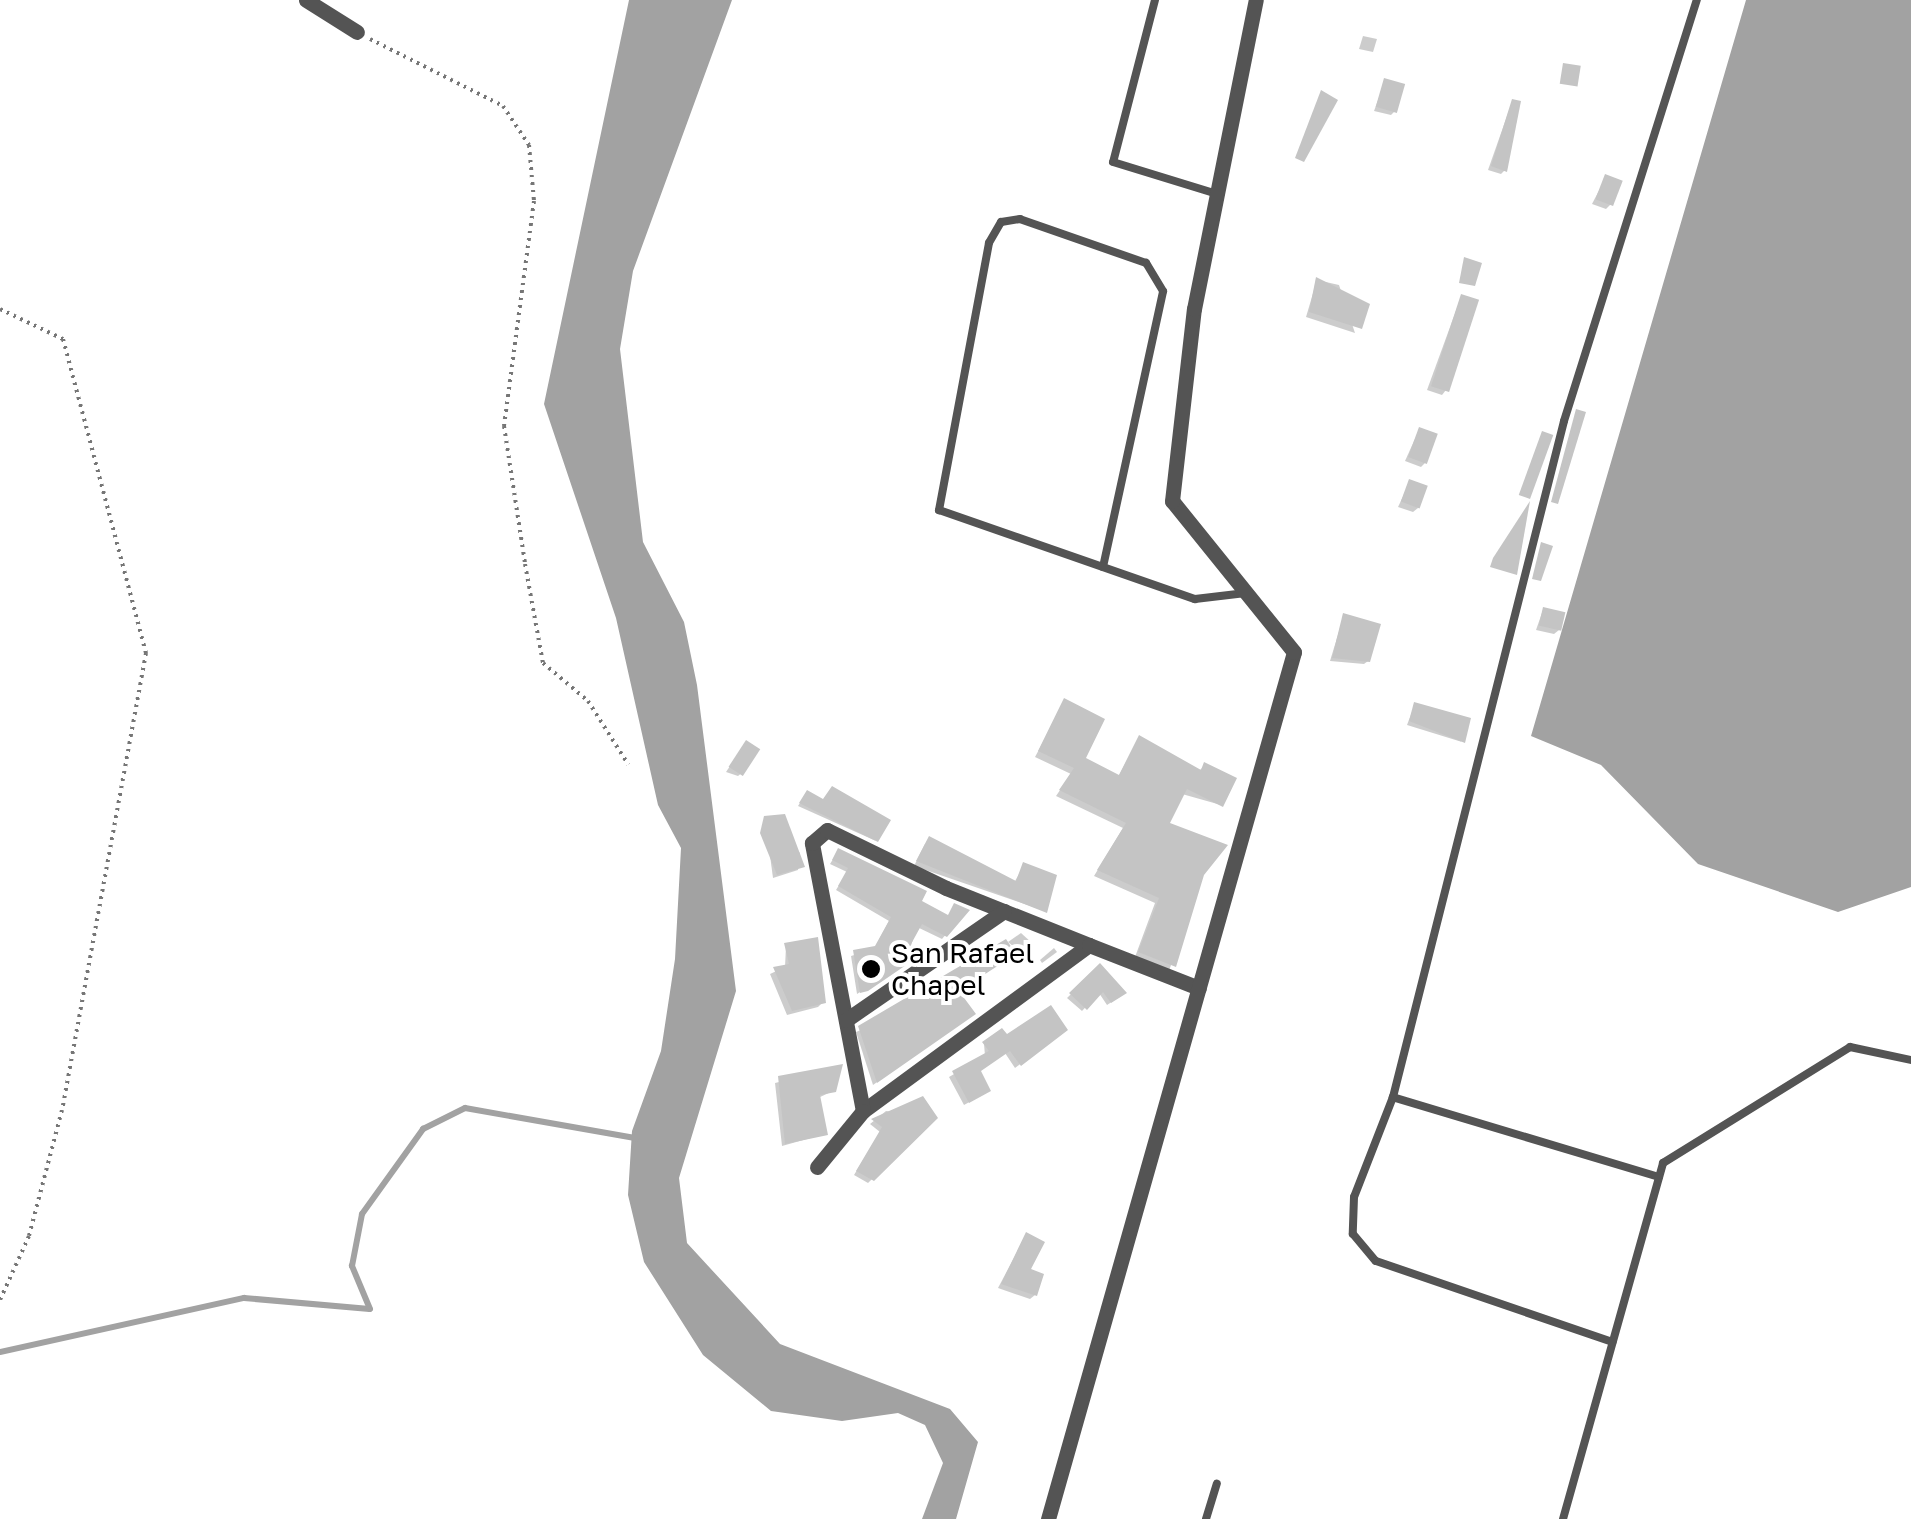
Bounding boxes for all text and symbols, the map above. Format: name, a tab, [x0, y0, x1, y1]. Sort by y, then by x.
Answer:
place label: San Rafael Chapel	[891, 936, 1034, 1002]
marker: San Rafael Chapel	[860, 958, 882, 980]

